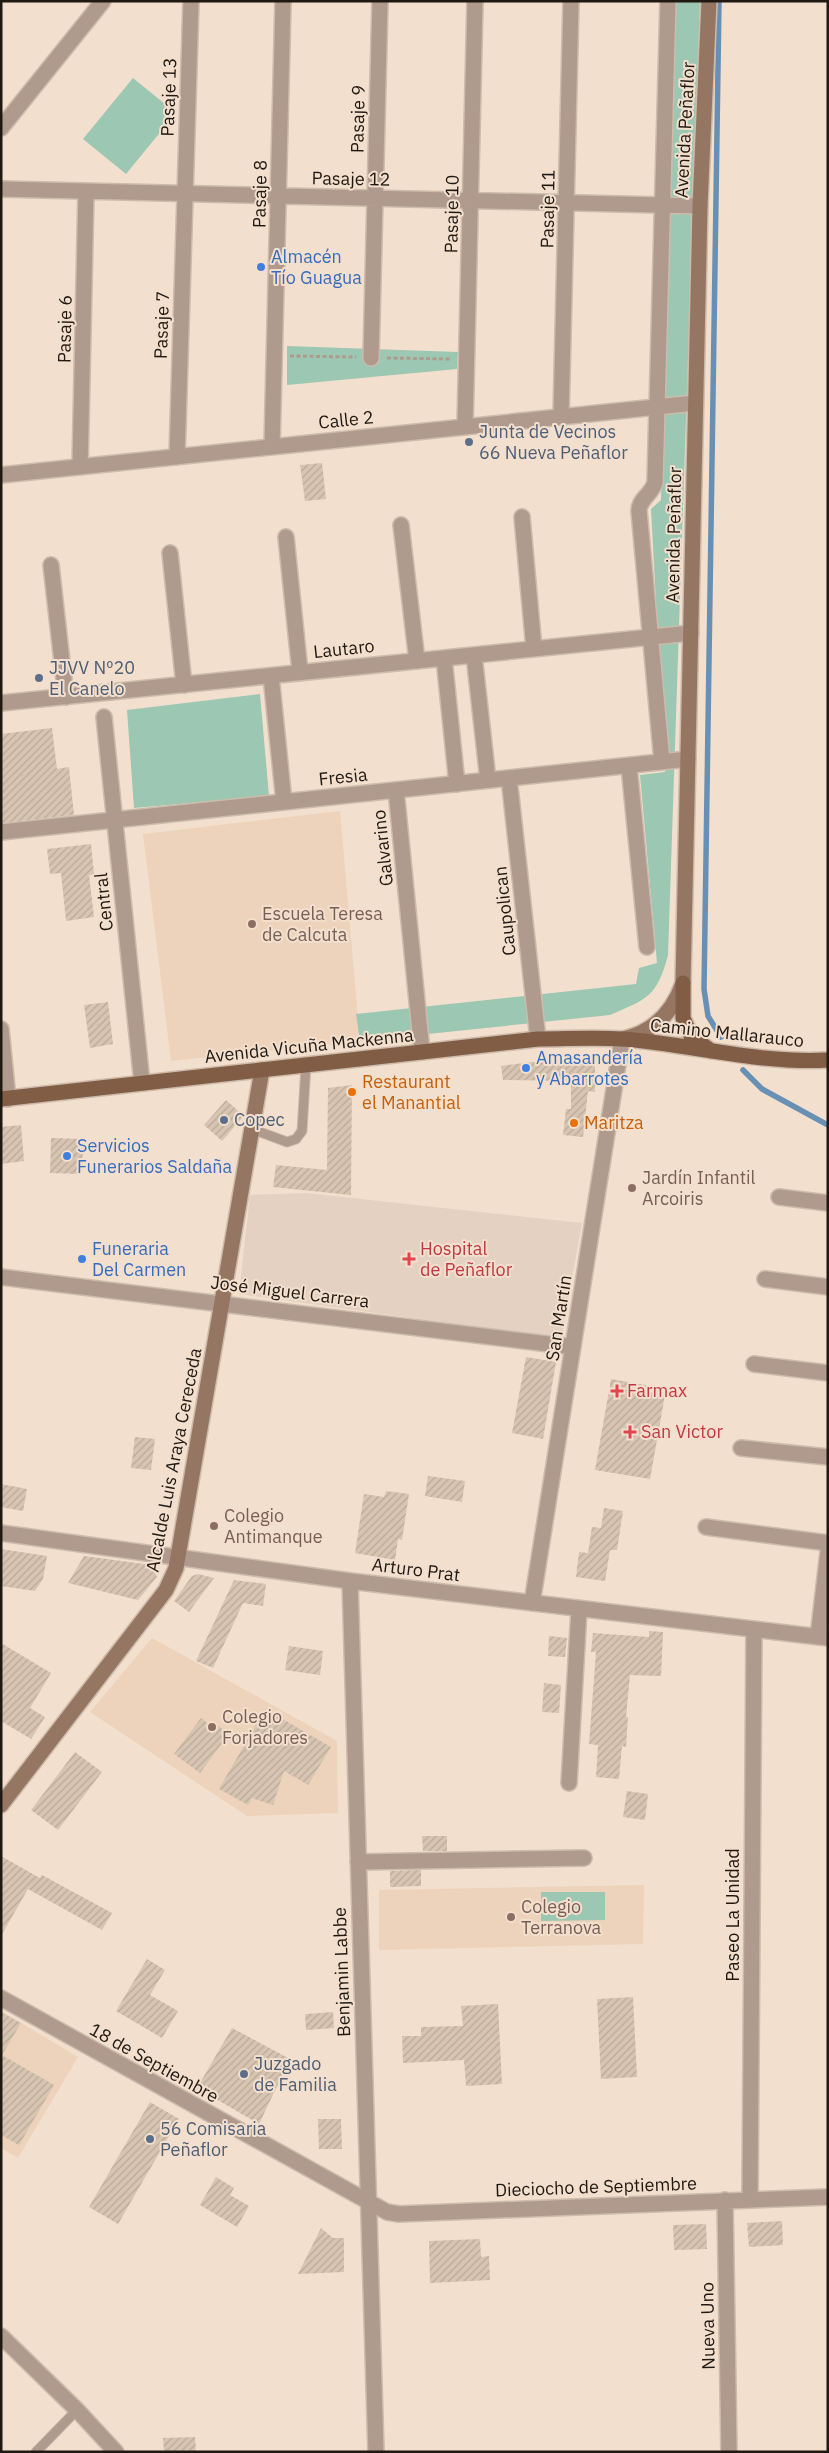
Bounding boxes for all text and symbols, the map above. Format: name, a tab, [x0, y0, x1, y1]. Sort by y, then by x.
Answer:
street label: Pasaje 13	[156, 57, 181, 137]
street label: Avenida Peñaflor	[669, 61, 700, 199]
street label: Pasaje 9	[345, 85, 370, 153]
street label: Pasaje 8	[247, 160, 272, 228]
street label: Pasaje 12	[311, 166, 391, 191]
street label: Pasaje 11	[535, 169, 560, 249]
street label: Pasaje 10	[439, 174, 464, 254]
place label: Almacén Tío Guagua	[271, 245, 362, 289]
marker: Almacén Tío Guagua	[255, 261, 267, 273]
street label: Pasaje 7	[149, 291, 174, 359]
street label: Pasaje 6	[52, 295, 77, 363]
street label: Calle 2	[317, 405, 375, 434]
place label: Junta de Vecinos 66 Nueva Peñaflor	[479, 420, 628, 464]
marker: Junta de Vecinos 66 Nueva Peñaflor	[463, 436, 475, 448]
street label: Avenida Peñaflor	[661, 466, 686, 603]
street label: Lautaro	[312, 634, 376, 663]
place label: JJVV Nº20 El Canelo	[49, 656, 135, 700]
marker: JJVV Nº20 El Canelo	[33, 672, 45, 684]
street label: Fresia	[317, 762, 369, 790]
street label: Galvarino	[367, 809, 398, 887]
street label: Caupolican	[488, 865, 521, 957]
street label: Central	[89, 872, 118, 932]
place label: Escuela Teresa de Calcuta	[262, 902, 383, 946]
marker: Escuela Teresa de Calcuta	[246, 918, 258, 930]
street label: Camino Mallarauco	[649, 1013, 805, 1052]
street label: Avenida Vicuña Mackenna	[203, 1023, 415, 1068]
place label: Amasandería y Abarrotes	[536, 1046, 643, 1090]
marker: Amasandería y Abarrotes	[520, 1062, 532, 1074]
place label: Restaurant el Manantial	[362, 1070, 461, 1114]
marker: Restaurant el Manantial	[346, 1086, 358, 1098]
place label: Copec	[234, 1108, 285, 1131]
place label: Maritza	[584, 1111, 644, 1134]
marker: Copec	[218, 1114, 230, 1126]
marker: Maritza	[568, 1117, 580, 1129]
place label: Servicios Funerarios Saldaña	[77, 1134, 233, 1178]
marker: Servicios Funerarios Saldaña	[61, 1150, 73, 1162]
place label: Jardín Infantil Arcoiris	[642, 1166, 756, 1210]
marker: Jardín Infantil Arcoiris	[626, 1182, 638, 1194]
place label: Funeraria Del Carmen	[92, 1237, 186, 1281]
place label: Hospital de Peñaflor	[420, 1237, 513, 1281]
marker: Hospital de Peñaflor	[402, 1252, 416, 1266]
marker: Funeraria Del Carmen	[76, 1253, 88, 1265]
street label: José Miguel Carrera	[209, 1270, 371, 1313]
street label: San Martín	[540, 1273, 577, 1362]
street label: Alcalde Luis Araya Cereceda	[140, 1346, 207, 1574]
place label: Farmax	[627, 1379, 687, 1402]
marker: Farmax	[611, 1385, 623, 1397]
place label: San Victor	[641, 1420, 723, 1443]
marker: San Victor	[623, 1425, 637, 1439]
place label: Colegio Antimanque	[224, 1504, 323, 1548]
marker: Colegio Antimanque	[208, 1520, 220, 1532]
street label: Arturo Prat	[371, 1553, 462, 1586]
place label: Colegio Forjadores	[222, 1705, 308, 1749]
marker: Colegio Forjadores	[206, 1721, 218, 1733]
street label: Paseo La Unidad	[721, 1848, 744, 1982]
place label: Colegio Terranova	[521, 1895, 602, 1939]
street label: Benjamin Labbe	[328, 1907, 355, 2037]
marker: Colegio Terranova	[505, 1911, 517, 1923]
street label: 18 de Septiembre	[86, 2018, 223, 2108]
place label: Juzgado de Familia	[254, 2052, 337, 2096]
marker: Juzgado de Familia	[238, 2068, 250, 2080]
place label: 56 Comisaria Peñaflor	[160, 2117, 267, 2161]
marker: 56 Comisaria Peñaflor	[144, 2133, 156, 2145]
street label: Dieciocho de Septiembre	[495, 2171, 698, 2202]
street label: Nueva Uno	[695, 2282, 720, 2370]

